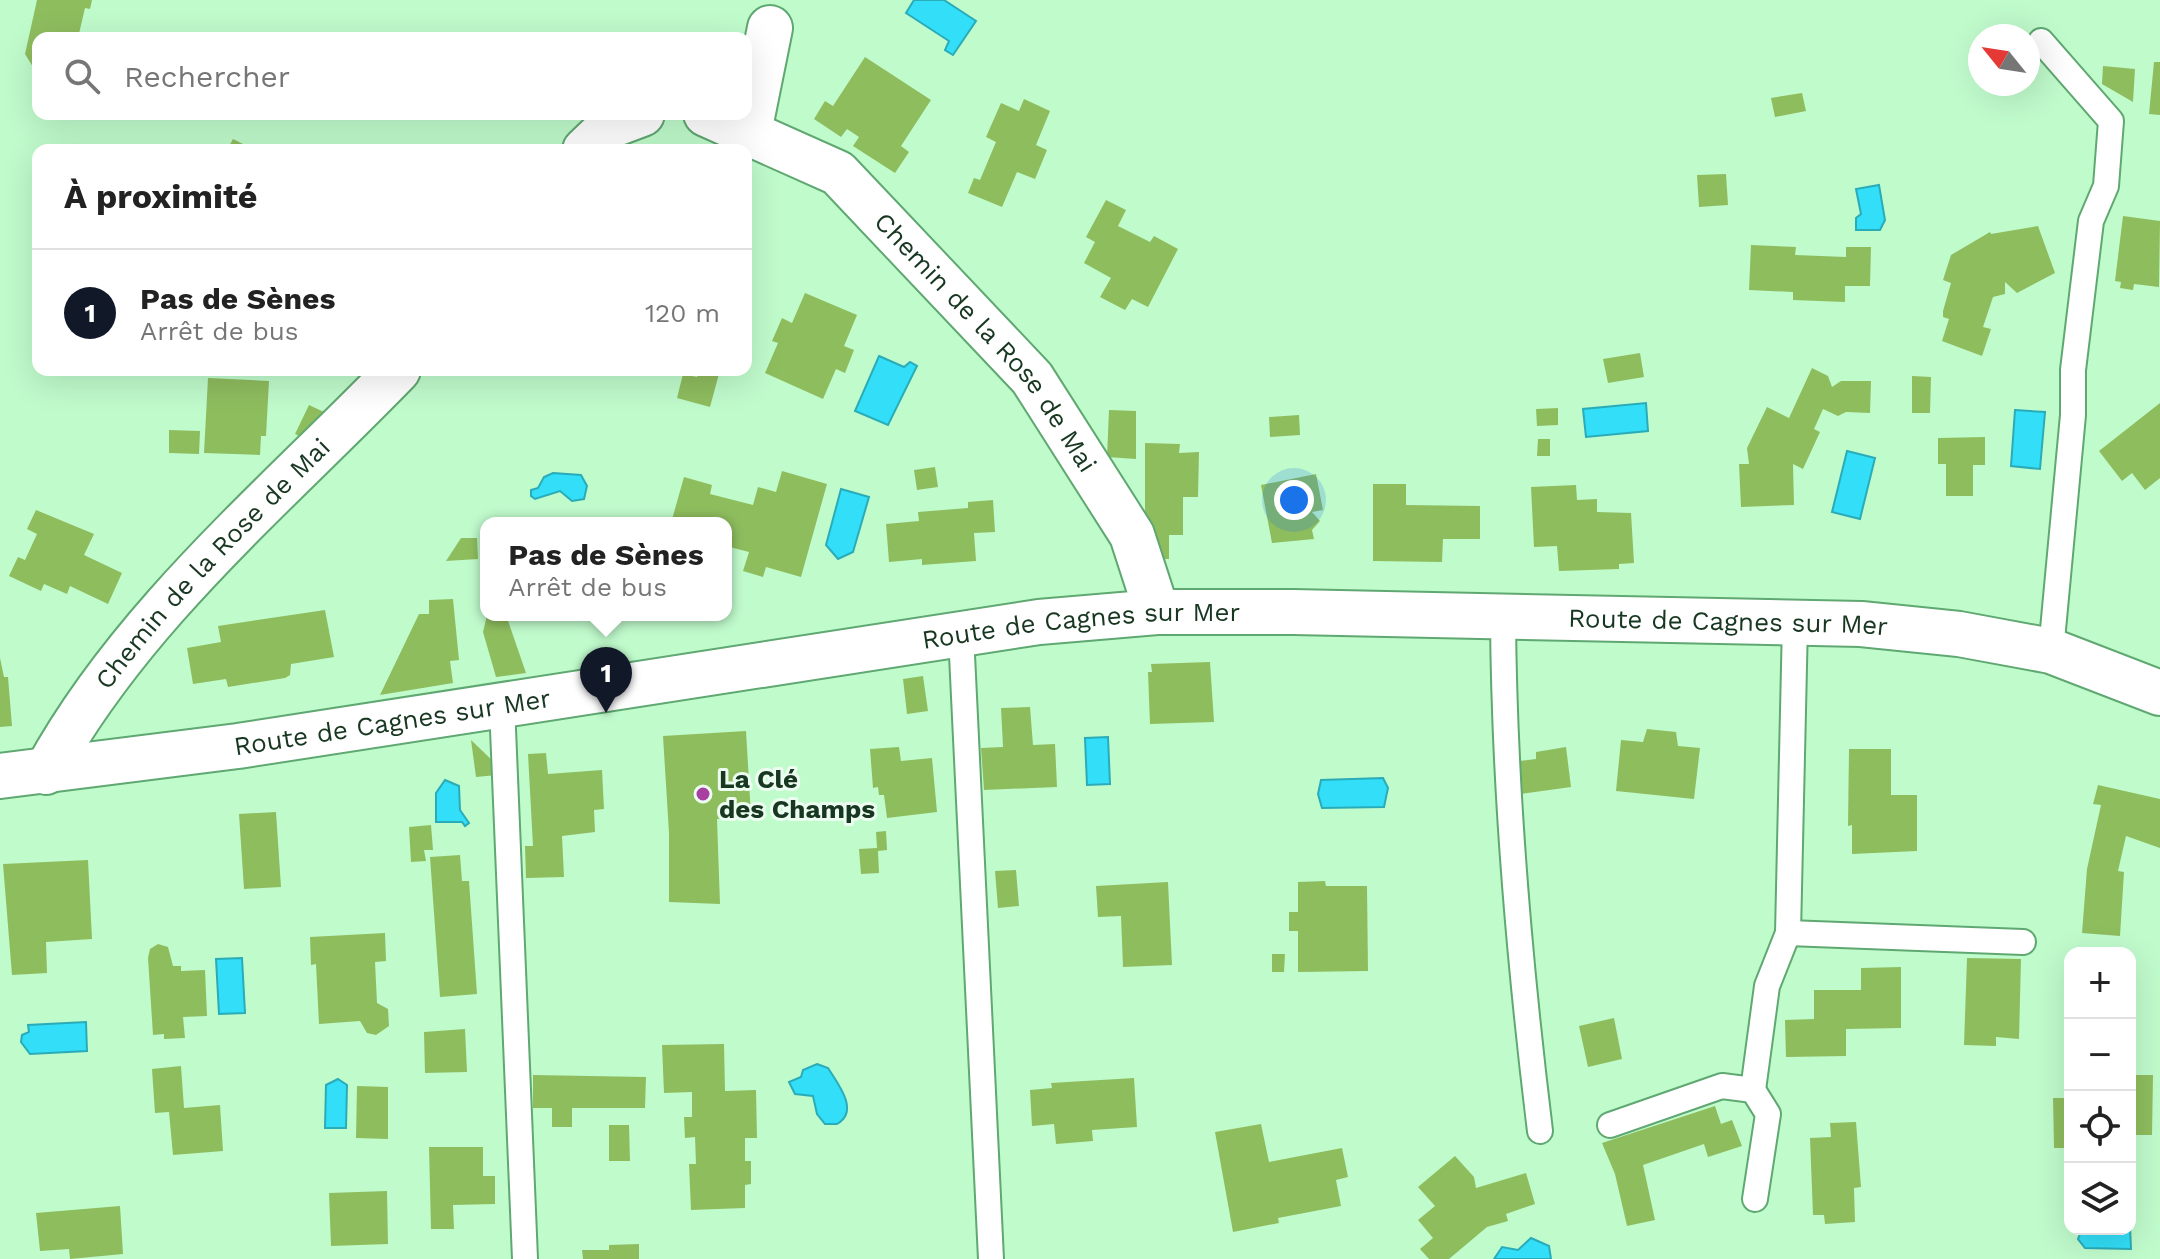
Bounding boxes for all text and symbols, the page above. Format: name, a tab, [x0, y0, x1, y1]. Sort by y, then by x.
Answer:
north arrow	[1968, 24, 2040, 96]
search box	[32, 32, 752, 120]
icon: search	[60, 54, 104, 98]
text: Rechercher	[124, 59, 290, 94]
text: À proximité	[64, 176, 258, 216]
street label: Chemin de la Rose de Mai	[868, 206, 1103, 478]
text: Pas de Sènes	[140, 281, 335, 316]
text: 1	[84, 298, 96, 328]
text: 120 m	[645, 298, 720, 328]
text: Arrêt de bus	[140, 316, 299, 346]
street label: Chemin de la Rose de Mai	[89, 432, 336, 695]
your location	[1274, 480, 1314, 520]
popup	[480, 517, 732, 621]
text: Pas de Sènes	[508, 537, 704, 572]
text: Arrêt de bus	[508, 572, 667, 602]
street label: Route de Cagnes sur Mer	[920, 597, 1240, 655]
street label: Route de Cagnes sur Mer	[1568, 603, 1889, 642]
pin: 1	[580, 647, 632, 713]
street label: Route de Cagnes sur Mer	[232, 683, 553, 761]
place label: La Clé des Champs	[719, 764, 875, 824]
marker: La Clé des Champs	[694, 785, 712, 803]
map controls	[2064, 947, 2136, 1235]
button: +	[2064, 947, 2136, 1019]
button: −	[2064, 1019, 2136, 1091]
button: locate	[2064, 1091, 2136, 1163]
button: layers	[2064, 1163, 2136, 1235]

